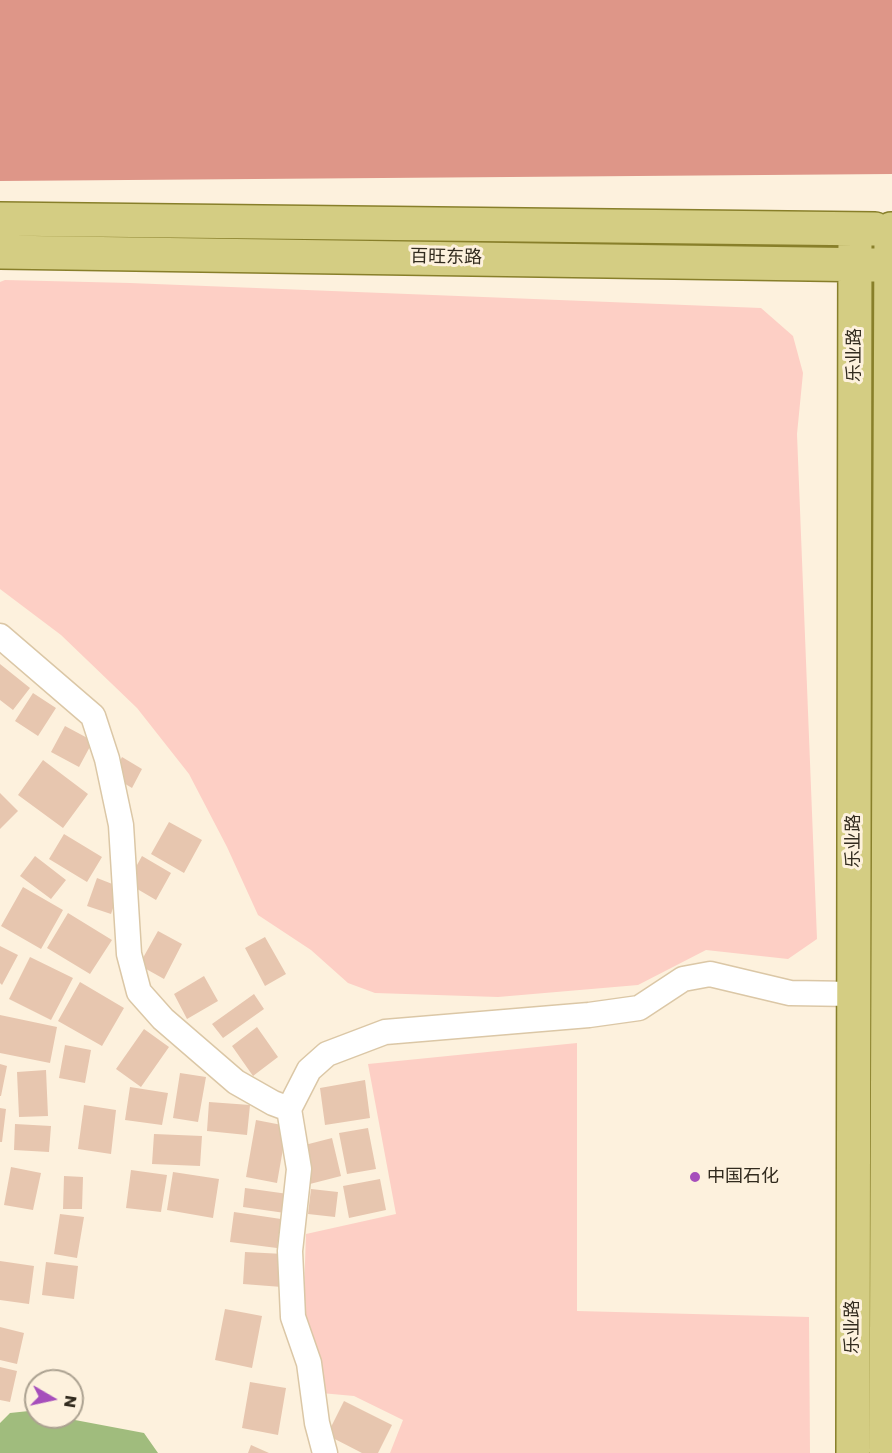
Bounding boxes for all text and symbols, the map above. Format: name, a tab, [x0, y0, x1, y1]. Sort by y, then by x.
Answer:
street label: 百旺东路	[410, 247, 482, 269]
street label: 乐业路	[844, 328, 866, 382]
street label: 乐业路	[843, 814, 865, 868]
place label: 中国石化	[707, 1166, 779, 1188]
marker: 中国石化	[688, 1170, 702, 1184]
street label: 乐业路	[842, 1300, 864, 1354]
north arrow	[24, 1369, 84, 1429]
text: N	[58, 1394, 83, 1409]

